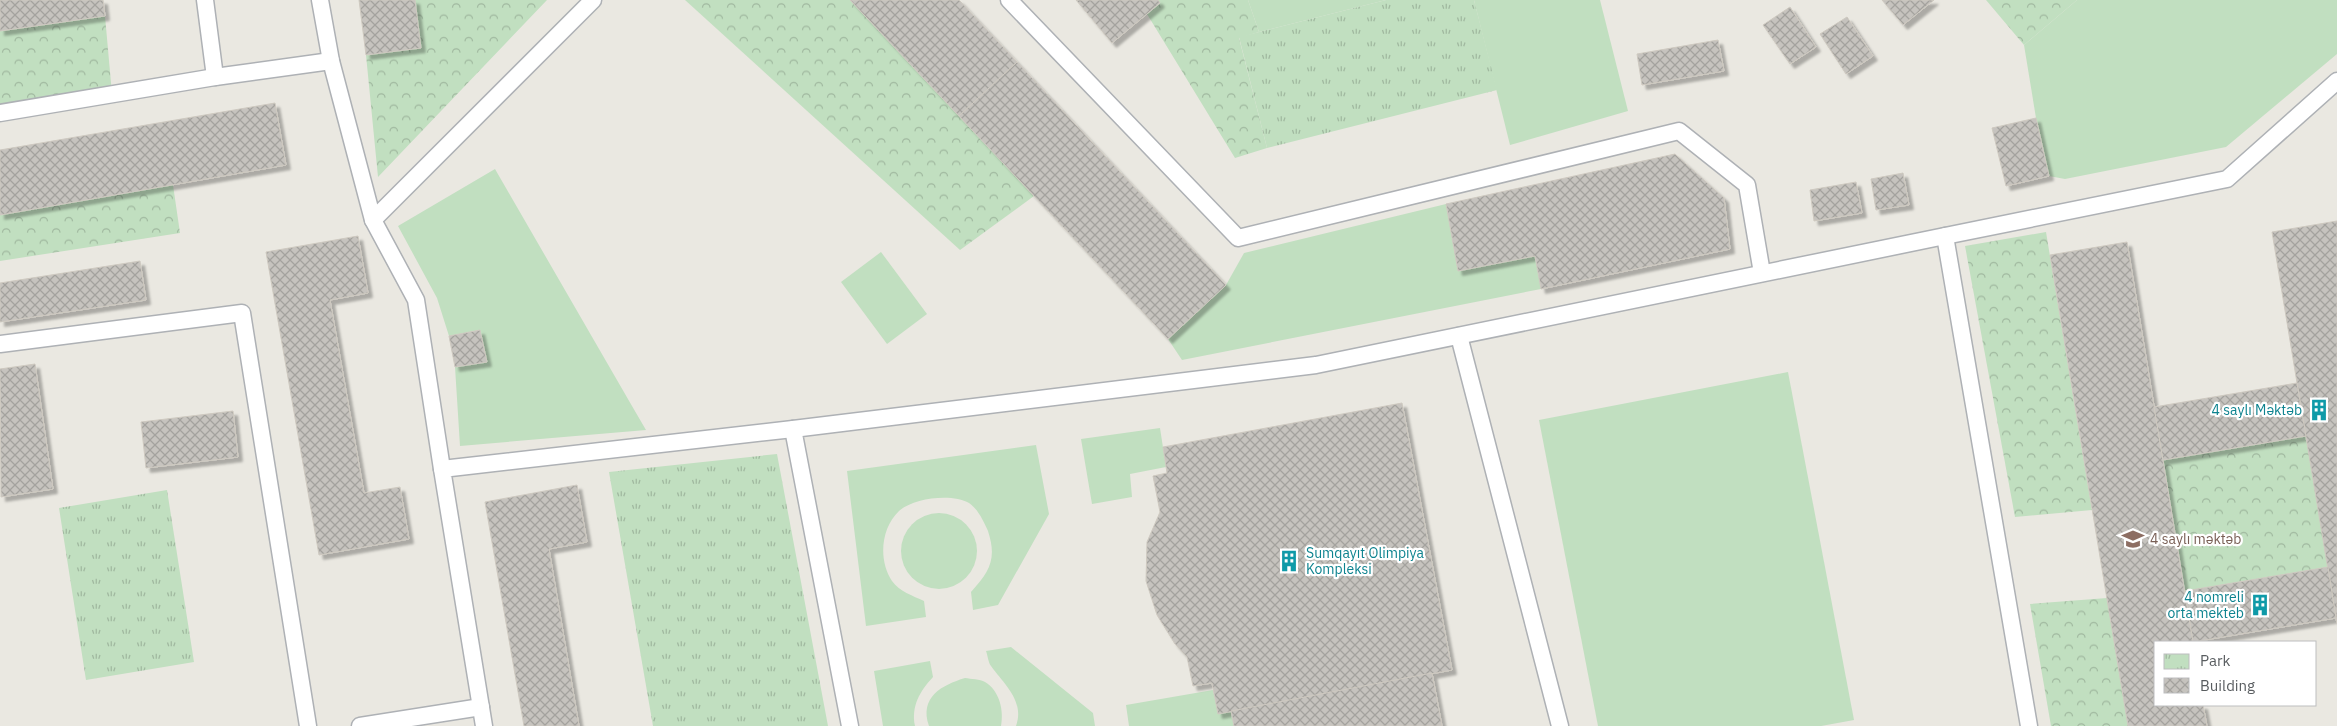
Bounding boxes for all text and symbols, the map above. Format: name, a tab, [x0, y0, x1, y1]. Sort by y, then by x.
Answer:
building icon: 4 saylı Məktəb	[2306, 397, 2332, 423]
place label: 4 saylı Məktəb	[2212, 401, 2302, 419]
school or university icon: 4 saylı məktəb	[2120, 526, 2146, 552]
place label: 4 saylı məktəb	[2150, 530, 2241, 548]
place label: Sumqayıt Olimpiya Kompleksi	[1306, 544, 1424, 578]
building icon: Sumqayıt Olimpiya Kompleksi	[1276, 548, 1302, 574]
place label: 4 nomreli orta mekteb	[2167, 588, 2244, 622]
building icon: 4 nomreli orta mekteb	[2247, 592, 2273, 618]
legend	[2154, 641, 2317, 706]
text: Park	[2200, 651, 2230, 670]
text: Building	[2200, 676, 2255, 695]

